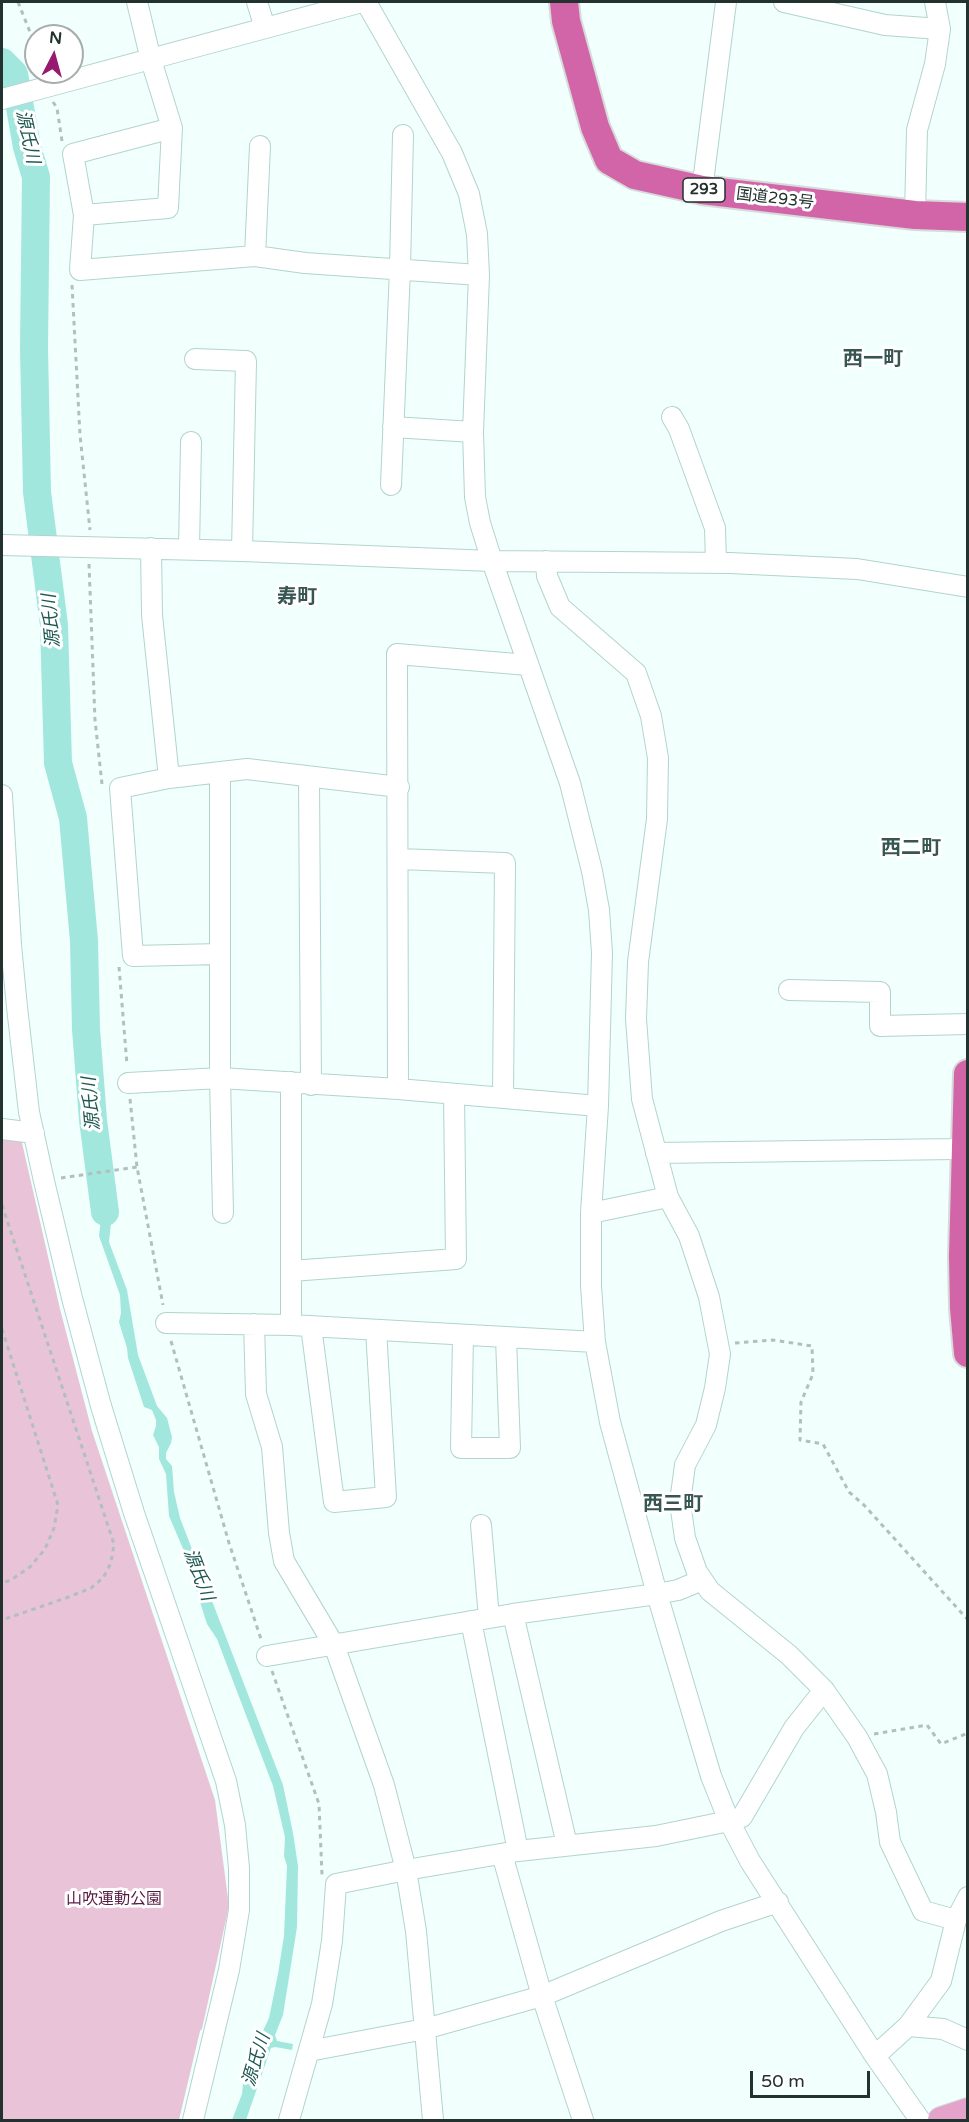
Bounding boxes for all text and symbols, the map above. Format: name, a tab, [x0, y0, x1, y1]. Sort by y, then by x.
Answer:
north arrow	[24, 24, 84, 84]
text: N	[48, 27, 63, 49]
water label: 源氏川	[11, 108, 43, 166]
road number: 293	[683, 178, 725, 202]
street label: 国道293号	[735, 185, 815, 213]
district label: 西一町	[843, 348, 903, 372]
district label: 寿町	[277, 586, 317, 610]
water label: 源氏川	[39, 593, 65, 649]
district label: 西二町	[881, 837, 941, 861]
water label: 源氏川	[79, 1076, 105, 1132]
district label: 西三町	[643, 1493, 703, 1517]
water label: 源氏川	[178, 1546, 218, 1604]
park label: 山吹運動公園	[66, 1890, 162, 1910]
water label: 源氏川	[239, 2031, 275, 2089]
scale bar	[753, 2059, 873, 2097]
text: 50 m	[761, 2070, 805, 2092]

